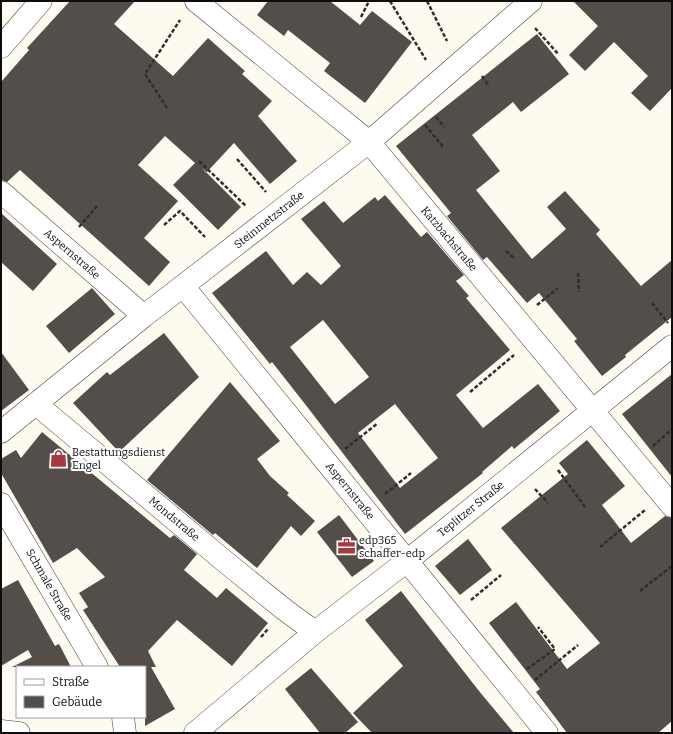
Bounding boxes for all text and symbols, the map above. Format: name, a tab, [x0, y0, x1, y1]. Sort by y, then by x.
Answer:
street label: Steinmetzstraße	[231, 189, 307, 251]
street label: Katzbachstraße	[418, 204, 480, 274]
street label: Aspernstraße	[41, 226, 103, 282]
place label: Bestattungsdienst Engel	[72, 446, 165, 472]
shop icon: Bestattungsdienst Engel	[49, 448, 69, 468]
street label: Aspernstraße	[323, 460, 377, 522]
street label: Teplitzer Straße	[435, 478, 507, 540]
street label: Mondstraße	[146, 494, 202, 544]
place label: edp365 schaffer-edp	[359, 534, 425, 560]
office icon: edp365 schaffer-edp	[336, 536, 356, 556]
street label: Schmale Straße	[23, 547, 75, 623]
legend	[16, 666, 146, 718]
text: Straße	[52, 675, 89, 689]
text: Gebäude	[52, 695, 102, 709]

